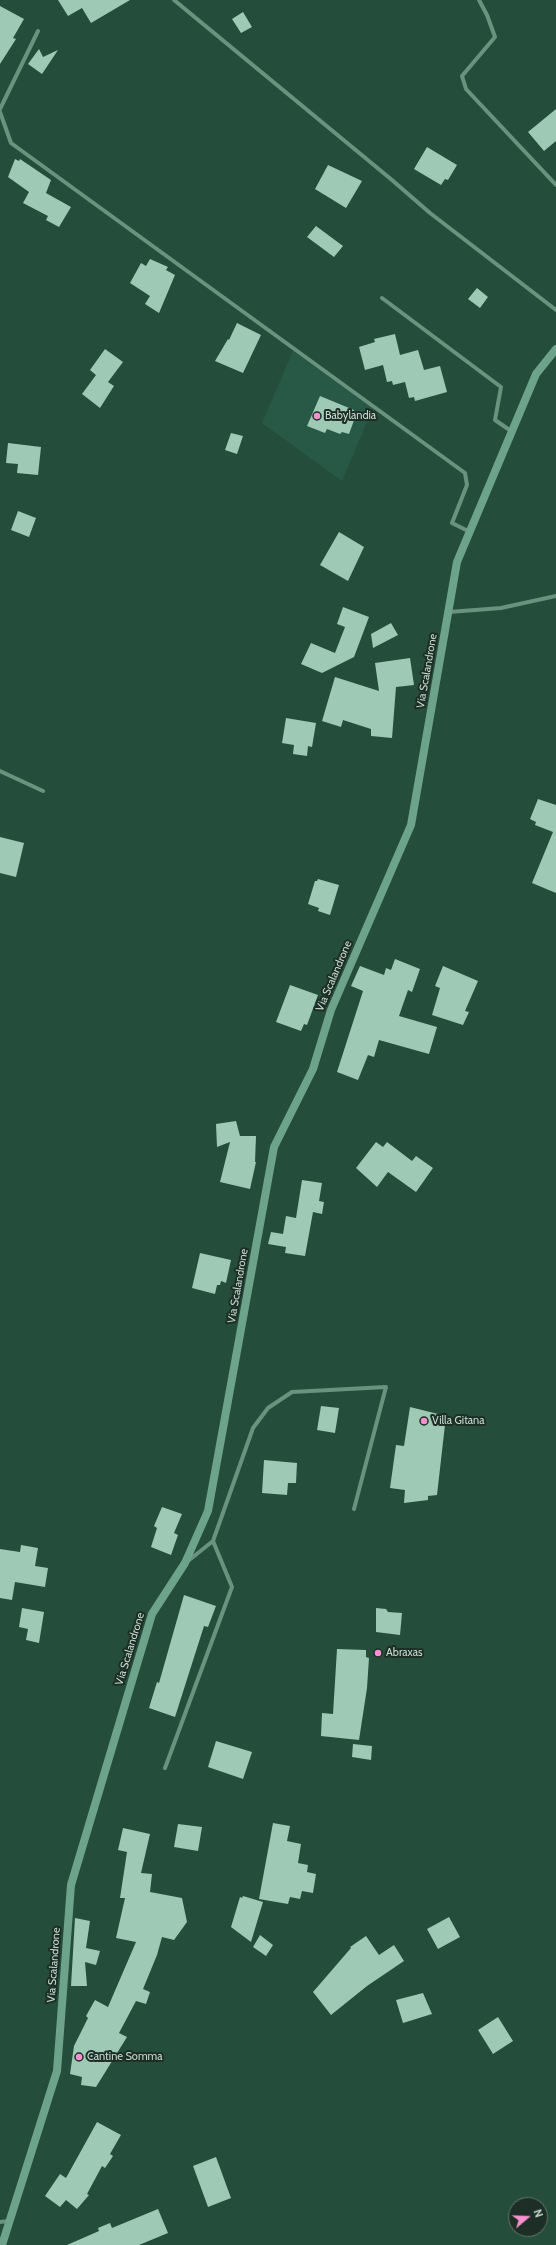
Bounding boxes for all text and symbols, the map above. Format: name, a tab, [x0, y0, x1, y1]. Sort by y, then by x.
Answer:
place label: Babylandia	[325, 409, 376, 423]
marker: Babylandia	[312, 411, 322, 421]
street label: Via Scalandrone	[414, 633, 440, 709]
street label: Via Scalandrone	[313, 939, 355, 1013]
street label: Via Scalandrone	[225, 1248, 251, 1324]
place label: Villa Gitana	[432, 1414, 485, 1428]
marker: Villa Gitana	[419, 1416, 429, 1426]
street label: Via Scalandrone	[113, 1611, 147, 1687]
place label: Abraxas	[386, 1646, 423, 1660]
marker: Abraxas	[373, 1648, 383, 1658]
street label: Via Scalandrone	[45, 1927, 63, 2003]
place label: Cantine Somma	[87, 2050, 162, 2064]
marker: Cantine Somma	[74, 2052, 84, 2062]
north arrow	[508, 2197, 548, 2237]
text: N	[531, 2207, 546, 2219]

